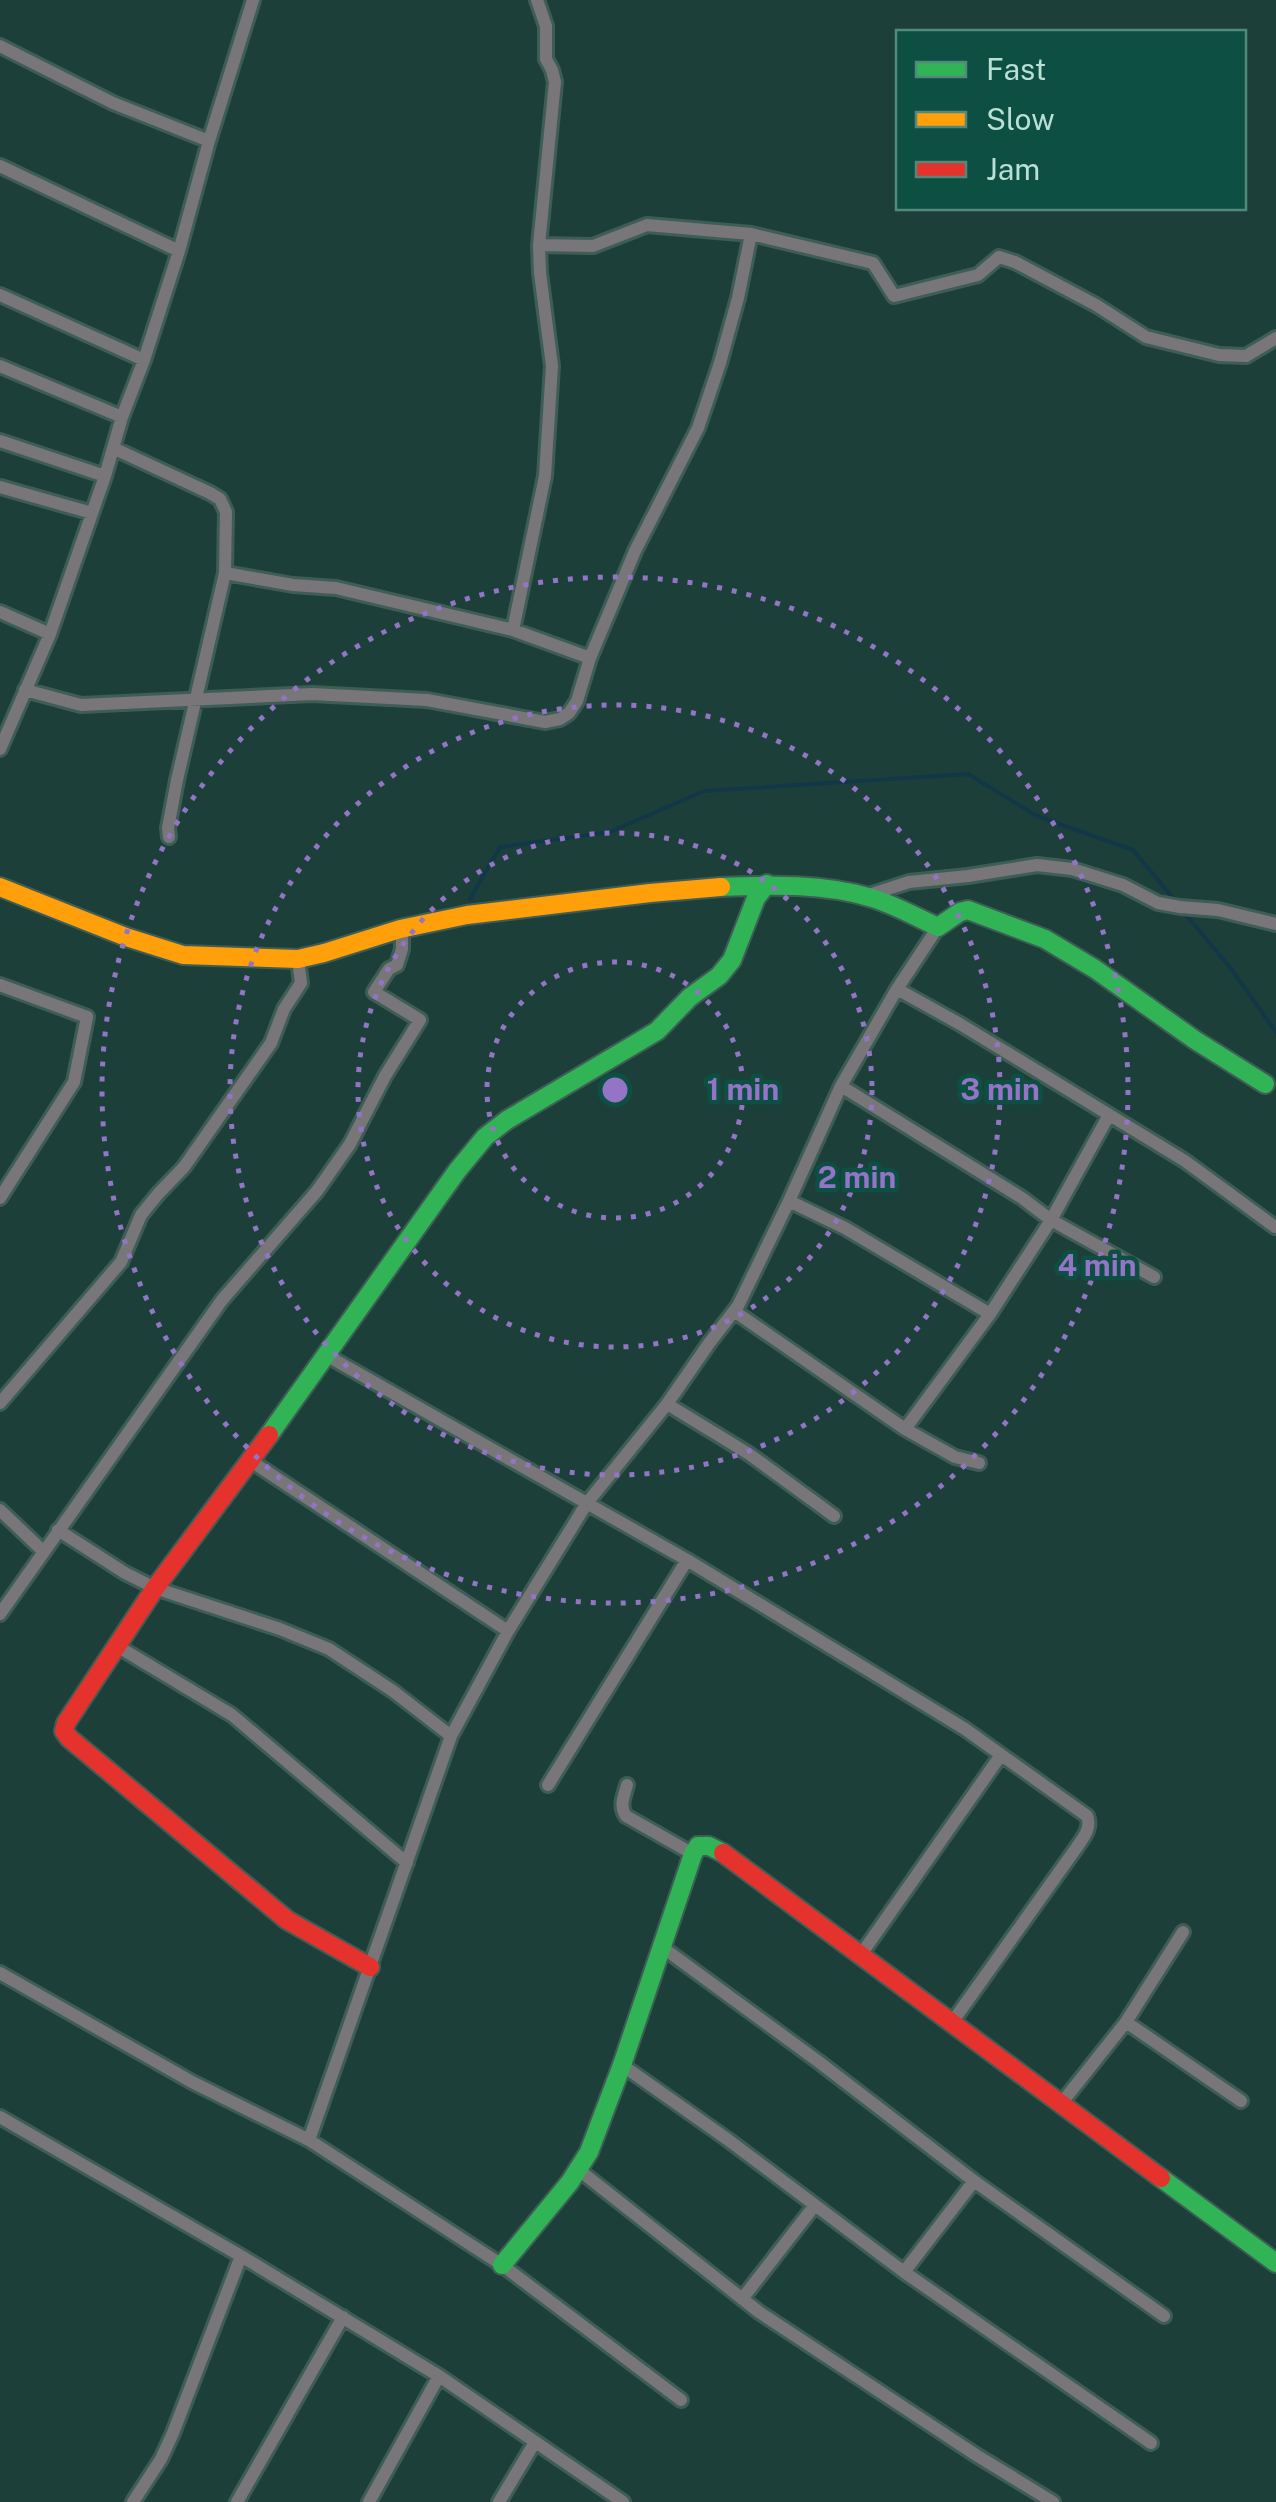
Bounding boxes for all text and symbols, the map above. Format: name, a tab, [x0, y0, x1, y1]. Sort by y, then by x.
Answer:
legend	[896, 30, 1246, 210]
text: Fast	[986, 51, 1046, 87]
text: Slow	[986, 101, 1055, 137]
text: Jam	[986, 151, 1040, 187]
text: 1 min	[707, 1071, 779, 1107]
text: 3 min	[960, 1071, 1040, 1107]
centre of rings	[597, 1072, 633, 1108]
text: 2 min	[818, 1159, 896, 1195]
text: 4 min	[1057, 1247, 1137, 1283]

